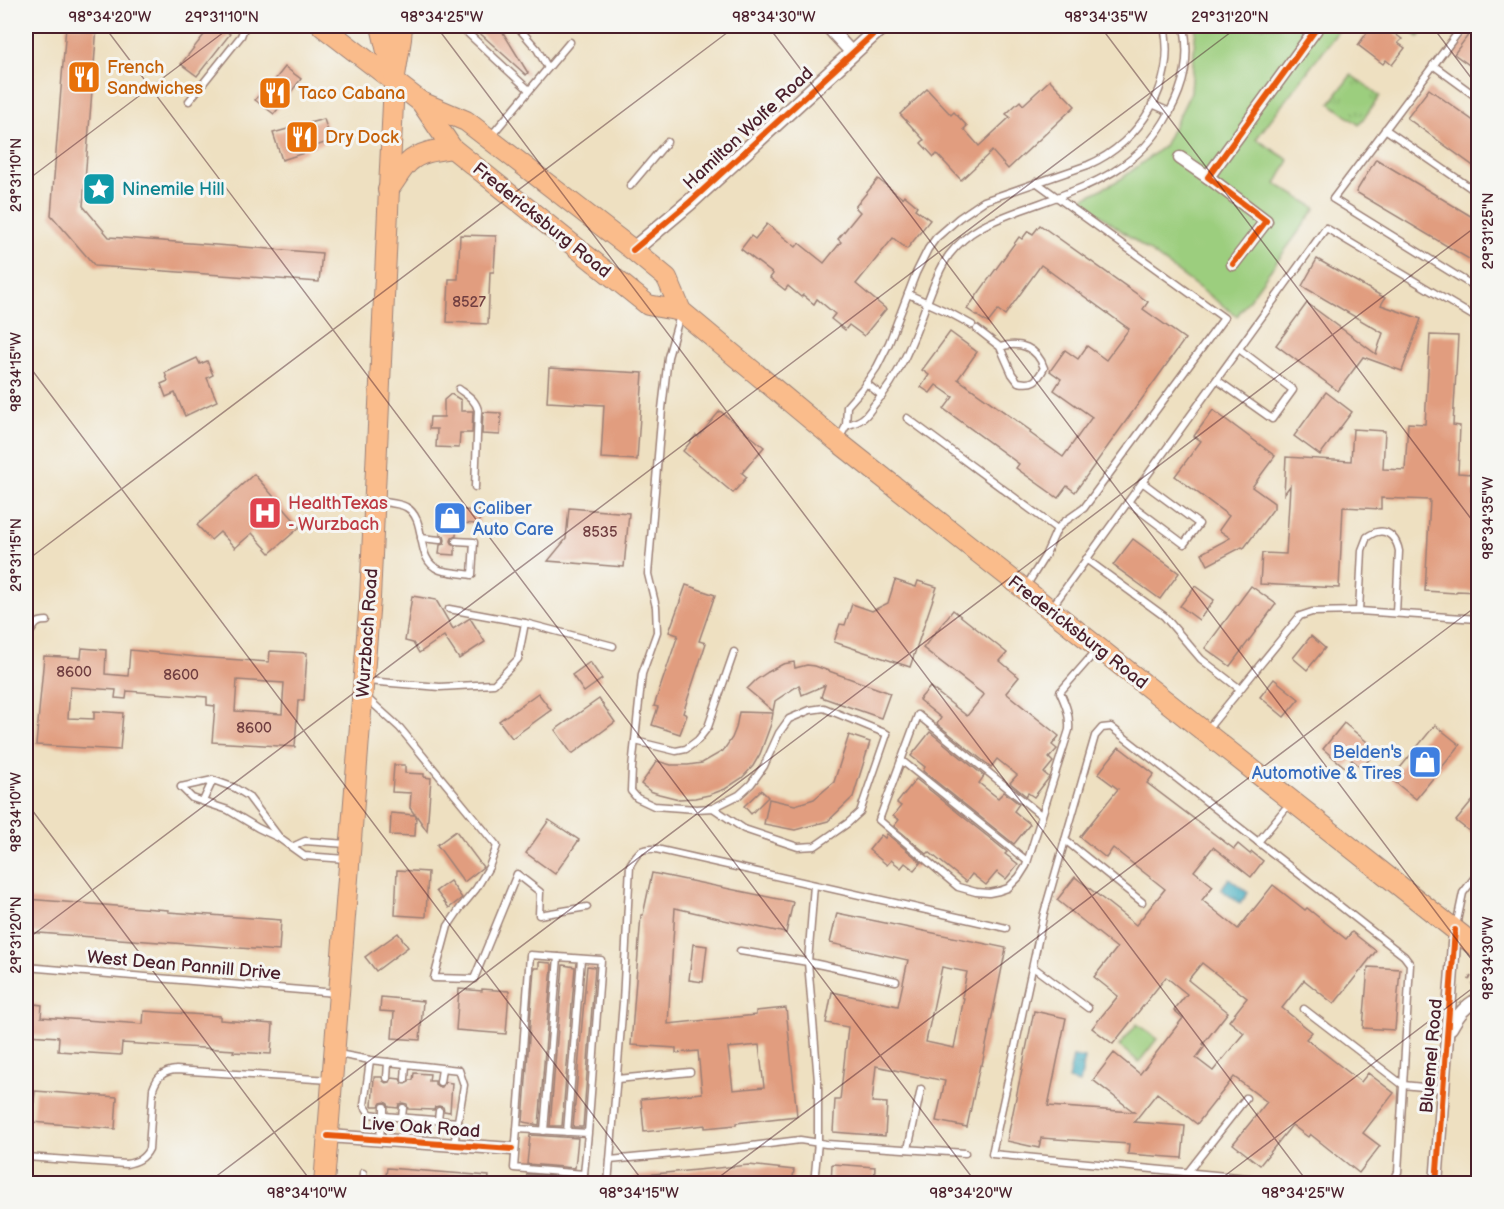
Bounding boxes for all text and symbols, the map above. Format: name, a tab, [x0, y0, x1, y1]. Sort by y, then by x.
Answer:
text: 98°34'20"W	[69, 8, 152, 27]
text: 29°31'10"N	[185, 8, 259, 27]
text: 98°34'25"W	[401, 8, 484, 27]
text: 98°34'30"W	[732, 8, 816, 27]
text: 98°34'35"W	[1064, 8, 1148, 27]
text: 29°31'20"N	[1191, 8, 1269, 27]
place label: French Sandwiches	[107, 57, 203, 99]
restaurant icon: French Sandwiches	[66, 59, 102, 95]
street label: Hamilton Wolfe Road	[679, 63, 817, 194]
restaurant icon: Taco Cabana	[257, 75, 293, 111]
place label: Taco Cabana	[298, 83, 405, 104]
restaurant icon: Dry Dock	[284, 119, 320, 155]
place label: Dry Dock	[325, 127, 399, 148]
text: 29°31'10"N	[7, 138, 26, 212]
street label: Fredericksburg Road	[468, 158, 615, 282]
place icon: Ninemile Hill	[81, 171, 117, 207]
place label: Ninemile Hill	[122, 179, 225, 200]
text: 29°31'25"N	[1479, 192, 1498, 270]
house number: 8527	[452, 293, 486, 312]
text: 98°34'15"W	[7, 332, 26, 412]
text: 98°34'35"W	[1479, 476, 1498, 560]
place label: HealthTexas - Wurzbach	[288, 493, 388, 535]
hospital icon: HealthTexas - Wurzbach	[247, 495, 283, 531]
place label: Caliber Auto Care	[473, 498, 554, 540]
shop icon: Caliber Auto Care	[432, 500, 468, 536]
text: 29°31'15"N	[7, 518, 26, 592]
house number: 8535	[582, 523, 618, 542]
street label: Wurzbach Road	[353, 568, 382, 698]
street label: Fredericksburg Road	[1004, 571, 1152, 693]
house number: 8600	[56, 663, 92, 682]
house number: 8600	[163, 666, 199, 685]
house number: 8600	[236, 719, 272, 738]
place label: Belden's Automotive & Tires	[1252, 742, 1402, 784]
shop icon: Belden's Automotive & Tires	[1407, 744, 1443, 780]
text: 98°34'10"W	[7, 772, 26, 852]
text: 29°31'20"N	[7, 896, 26, 974]
text: 98°34'30"W	[1479, 916, 1498, 1000]
street label: West Dean Pannill Drive	[86, 947, 282, 984]
street label: Bluemel Road	[1416, 998, 1447, 1114]
street label: Live Oak Road	[361, 1113, 481, 1142]
text: 98°34'10"W	[267, 1184, 347, 1203]
text: 98°34'15"W	[599, 1184, 679, 1203]
text: 98°34'20"W	[930, 1184, 1013, 1203]
text: 98°34'25"W	[1262, 1184, 1345, 1203]

